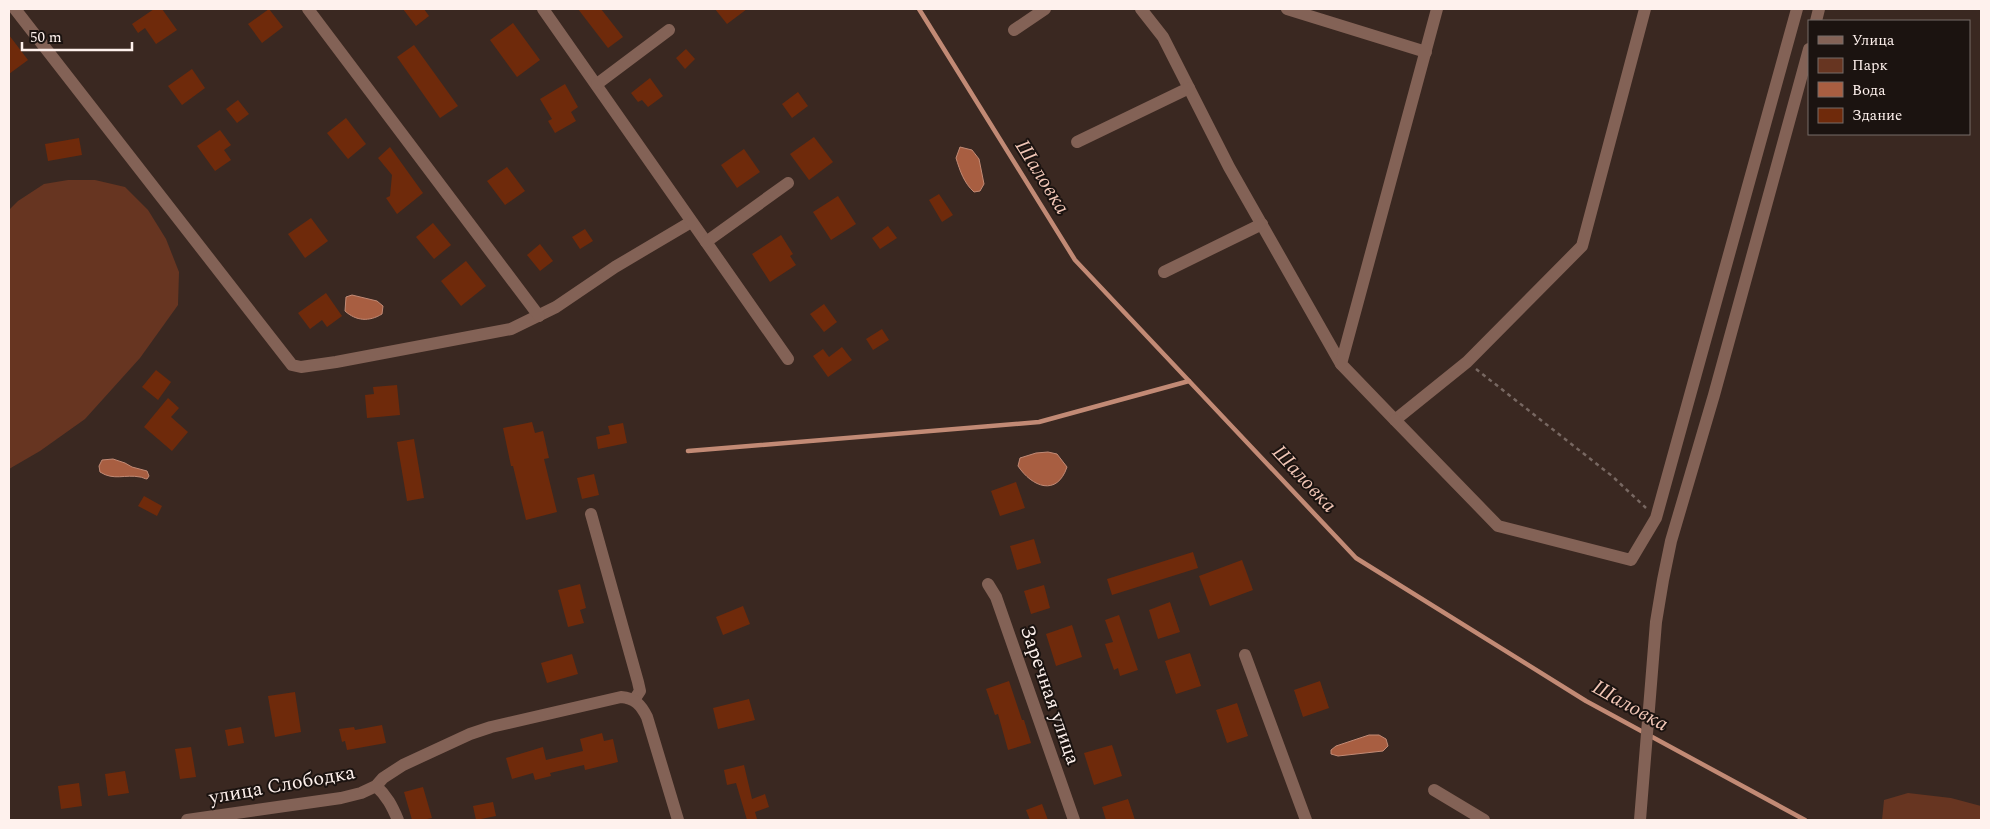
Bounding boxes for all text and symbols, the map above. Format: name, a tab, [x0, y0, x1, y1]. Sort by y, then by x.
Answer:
scale bar	[22, 20, 132, 52]
legend	[1808, 20, 1970, 135]
text: 50 m	[30, 26, 62, 49]
text: Улица	[1852, 29, 1895, 52]
text: Парк	[1852, 54, 1888, 77]
text: Вода	[1852, 79, 1886, 102]
text: Здание	[1852, 104, 1902, 127]
water label: Шаловка	[1006, 133, 1078, 221]
water label: Шаловка	[1264, 438, 1344, 521]
street label: Заречная улица	[1012, 621, 1088, 769]
water label: Шаловка	[1586, 672, 1674, 740]
street label: улица Слободка	[206, 757, 358, 813]

